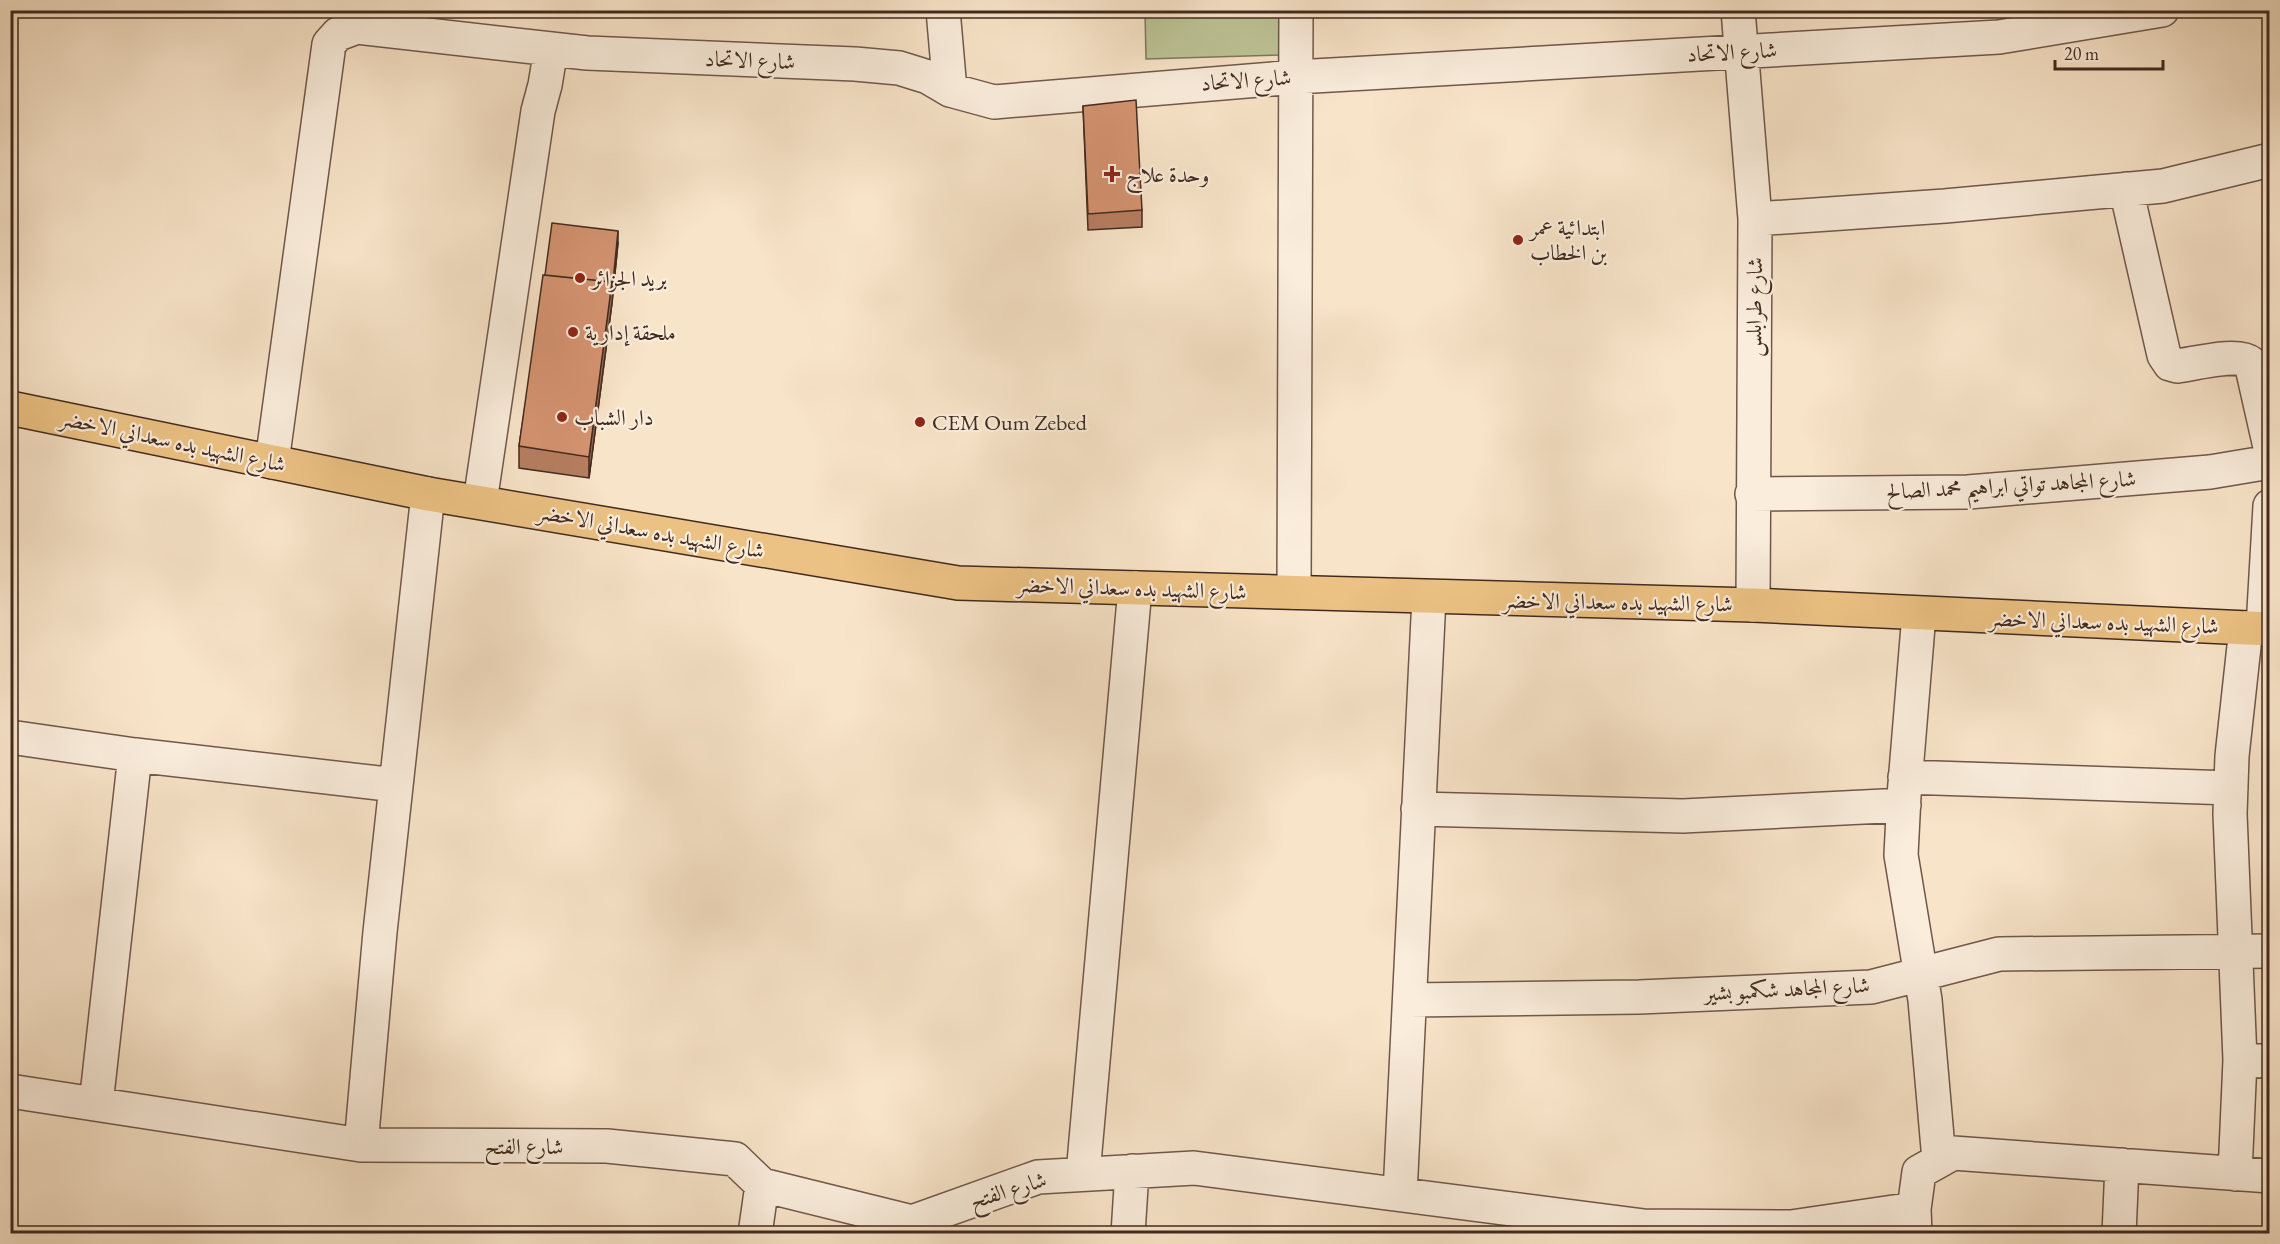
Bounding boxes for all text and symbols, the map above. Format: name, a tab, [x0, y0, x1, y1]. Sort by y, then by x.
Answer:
scale bar	[2055, 33, 2163, 71]
street label: شارع الاتحاد	[1686, 35, 1778, 73]
text: 20 m	[2064, 42, 2099, 65]
street label: شارع الاتحاد	[704, 44, 796, 80]
street label: شارع الاتحاد	[1200, 62, 1292, 102]
place label: وحدة علاج	[1126, 160, 1209, 194]
marker: وحدة علاج	[1103, 165, 1121, 183]
place label: ابتدائية عمر بن الخطاب	[1528, 213, 1607, 267]
marker: ابتدائية عمر بن الخطاب	[1511, 233, 1525, 247]
street label: شارع طرابلس	[1739, 257, 1773, 357]
place label: بريد الجزائر	[590, 264, 667, 293]
marker: بريد الجزائر	[573, 271, 587, 285]
place label: ملحقة إدارية	[585, 318, 676, 347]
marker: ملحقة إدارية	[566, 325, 580, 339]
street label: شارع الشهيد بده سعداني الاخضر	[55, 403, 288, 483]
place label: دار الشباب	[574, 403, 654, 432]
place label: CEM Oum Zebed	[932, 408, 1088, 437]
marker: دار الشباب	[555, 410, 569, 424]
marker: CEM Oum Zebed	[913, 415, 927, 429]
street label: شارع المجاهد تواتي ابراهيم محمد الصالح	[1885, 464, 2137, 513]
street label: شارع الشهيد بده سعداني الاخضر	[533, 496, 767, 569]
street label: شارع الشهيد بده سعداني الاخضر	[1015, 569, 1247, 610]
street label: شارع الشهيد بده سعداني الاخضر	[1501, 585, 1733, 623]
street label: شارع الشهيد بده سعداني الاخضر	[1987, 603, 2219, 644]
street label: شارع المجاهد شكمبو بشير	[1701, 970, 1871, 1012]
street label: شارع الفتح	[485, 1132, 563, 1166]
street label: شارع الفتح	[966, 1165, 1051, 1220]

